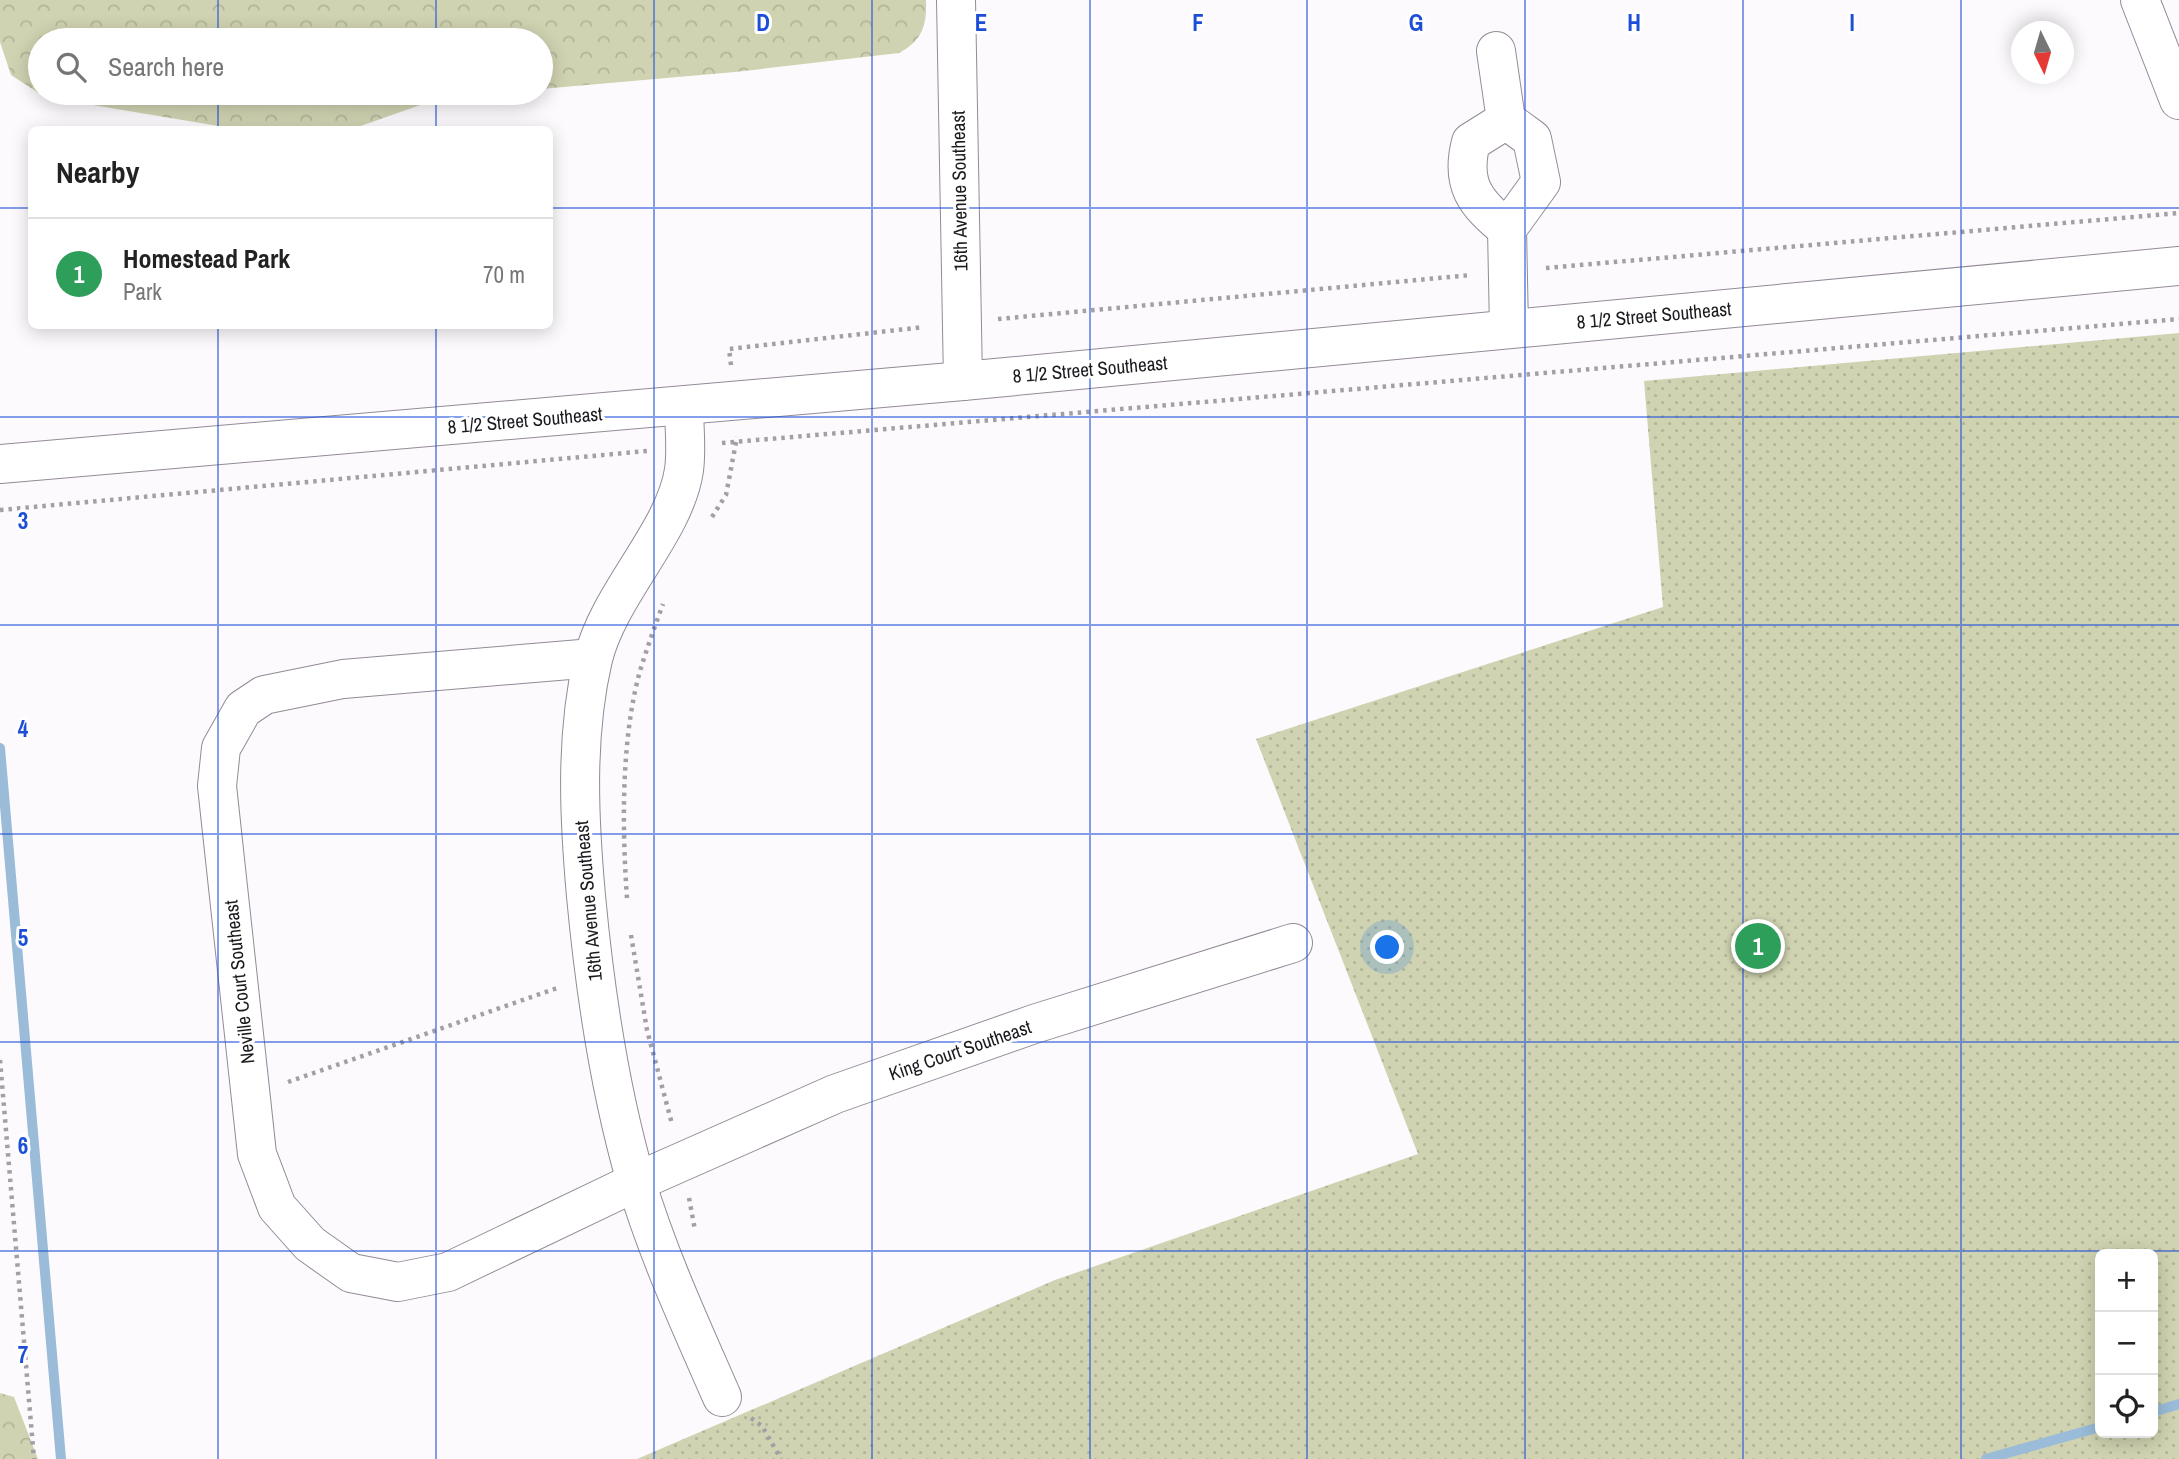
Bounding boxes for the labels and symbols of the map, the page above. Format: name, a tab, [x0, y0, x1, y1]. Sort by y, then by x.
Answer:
text: D	[756, 7, 770, 38]
text: E	[975, 7, 987, 38]
text: F	[1192, 7, 1204, 38]
text: G	[1409, 7, 1423, 38]
text: H	[1627, 7, 1641, 38]
text: I	[1849, 7, 1855, 38]
north arrow	[2011, 21, 2074, 84]
street label: 16th Avenue Southeast	[945, 110, 973, 272]
street label: 8 1/2 Street Southeast	[1576, 295, 1733, 335]
street label: 8 1/2 Street Southeast	[1012, 349, 1169, 389]
street label: 8 1/2 Street Southeast	[447, 400, 604, 440]
text: 3	[18, 505, 28, 536]
text: 4	[18, 713, 29, 744]
street label: 16th Avenue Southeast	[568, 819, 608, 982]
street label: Neville Court Southeast	[217, 898, 261, 1065]
pin: 1	[1735, 920, 1781, 972]
text: 5	[18, 922, 28, 953]
your location	[1370, 930, 1404, 964]
street label: King Court Southeast	[885, 1013, 1035, 1087]
text: 6	[18, 1130, 28, 1161]
text: 7	[18, 1339, 28, 1370]

